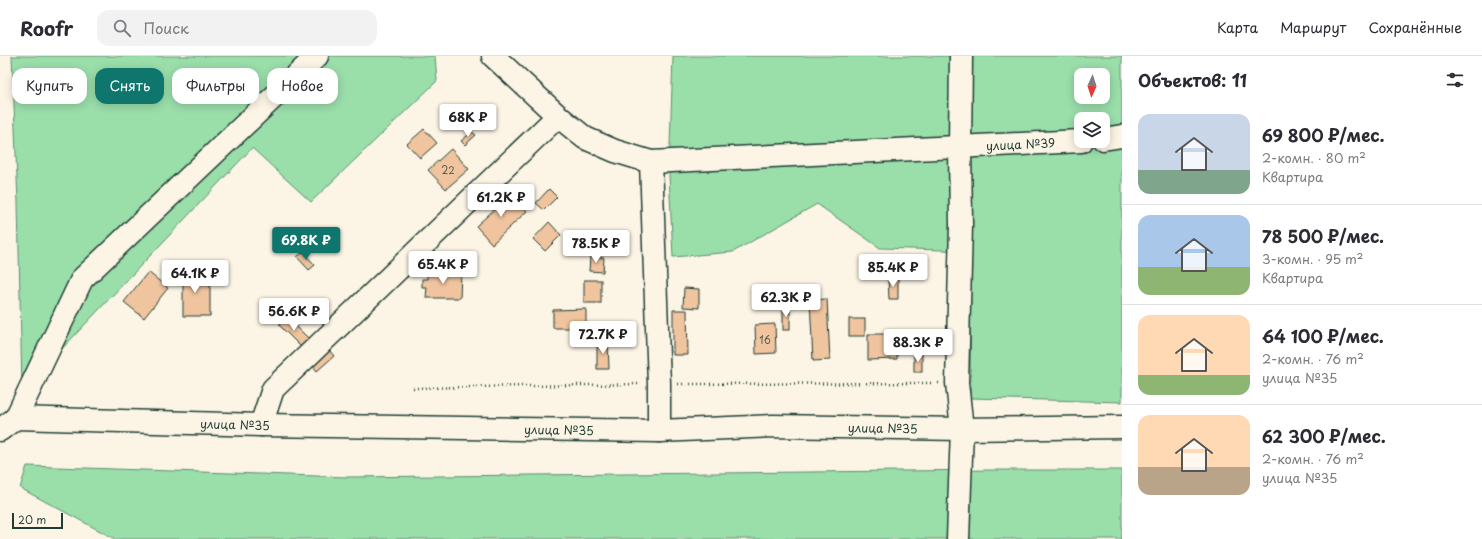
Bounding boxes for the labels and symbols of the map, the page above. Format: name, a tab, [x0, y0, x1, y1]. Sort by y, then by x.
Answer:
north arrow	[1074, 68, 1110, 104]
pin: 68K ₽	[440, 104, 496, 138]
street label: улица №39	[986, 133, 1055, 155]
house number: 22	[441, 162, 455, 177]
pin: 61.2K ₽	[464, 184, 538, 218]
pin: 69.8K ₽	[269, 227, 343, 261]
pin: 78.5K ₽	[559, 230, 633, 264]
pin: 65.4K ₽	[406, 251, 480, 285]
pin: 85.4K ₽	[856, 254, 930, 288]
pin: 64.1K ₽	[158, 260, 232, 294]
pin: 62.3K ₽	[749, 284, 823, 318]
pin: 56.6K ₽	[257, 298, 331, 332]
pin: 72.7K ₽	[566, 321, 640, 355]
pin: 88.3K ₽	[881, 329, 955, 363]
house number: 16	[759, 332, 771, 347]
street label: улица №35	[200, 414, 270, 434]
street label: улица №35	[848, 418, 918, 437]
street label: улица №35	[524, 420, 594, 439]
scale bar	[12, 511, 63, 530]

